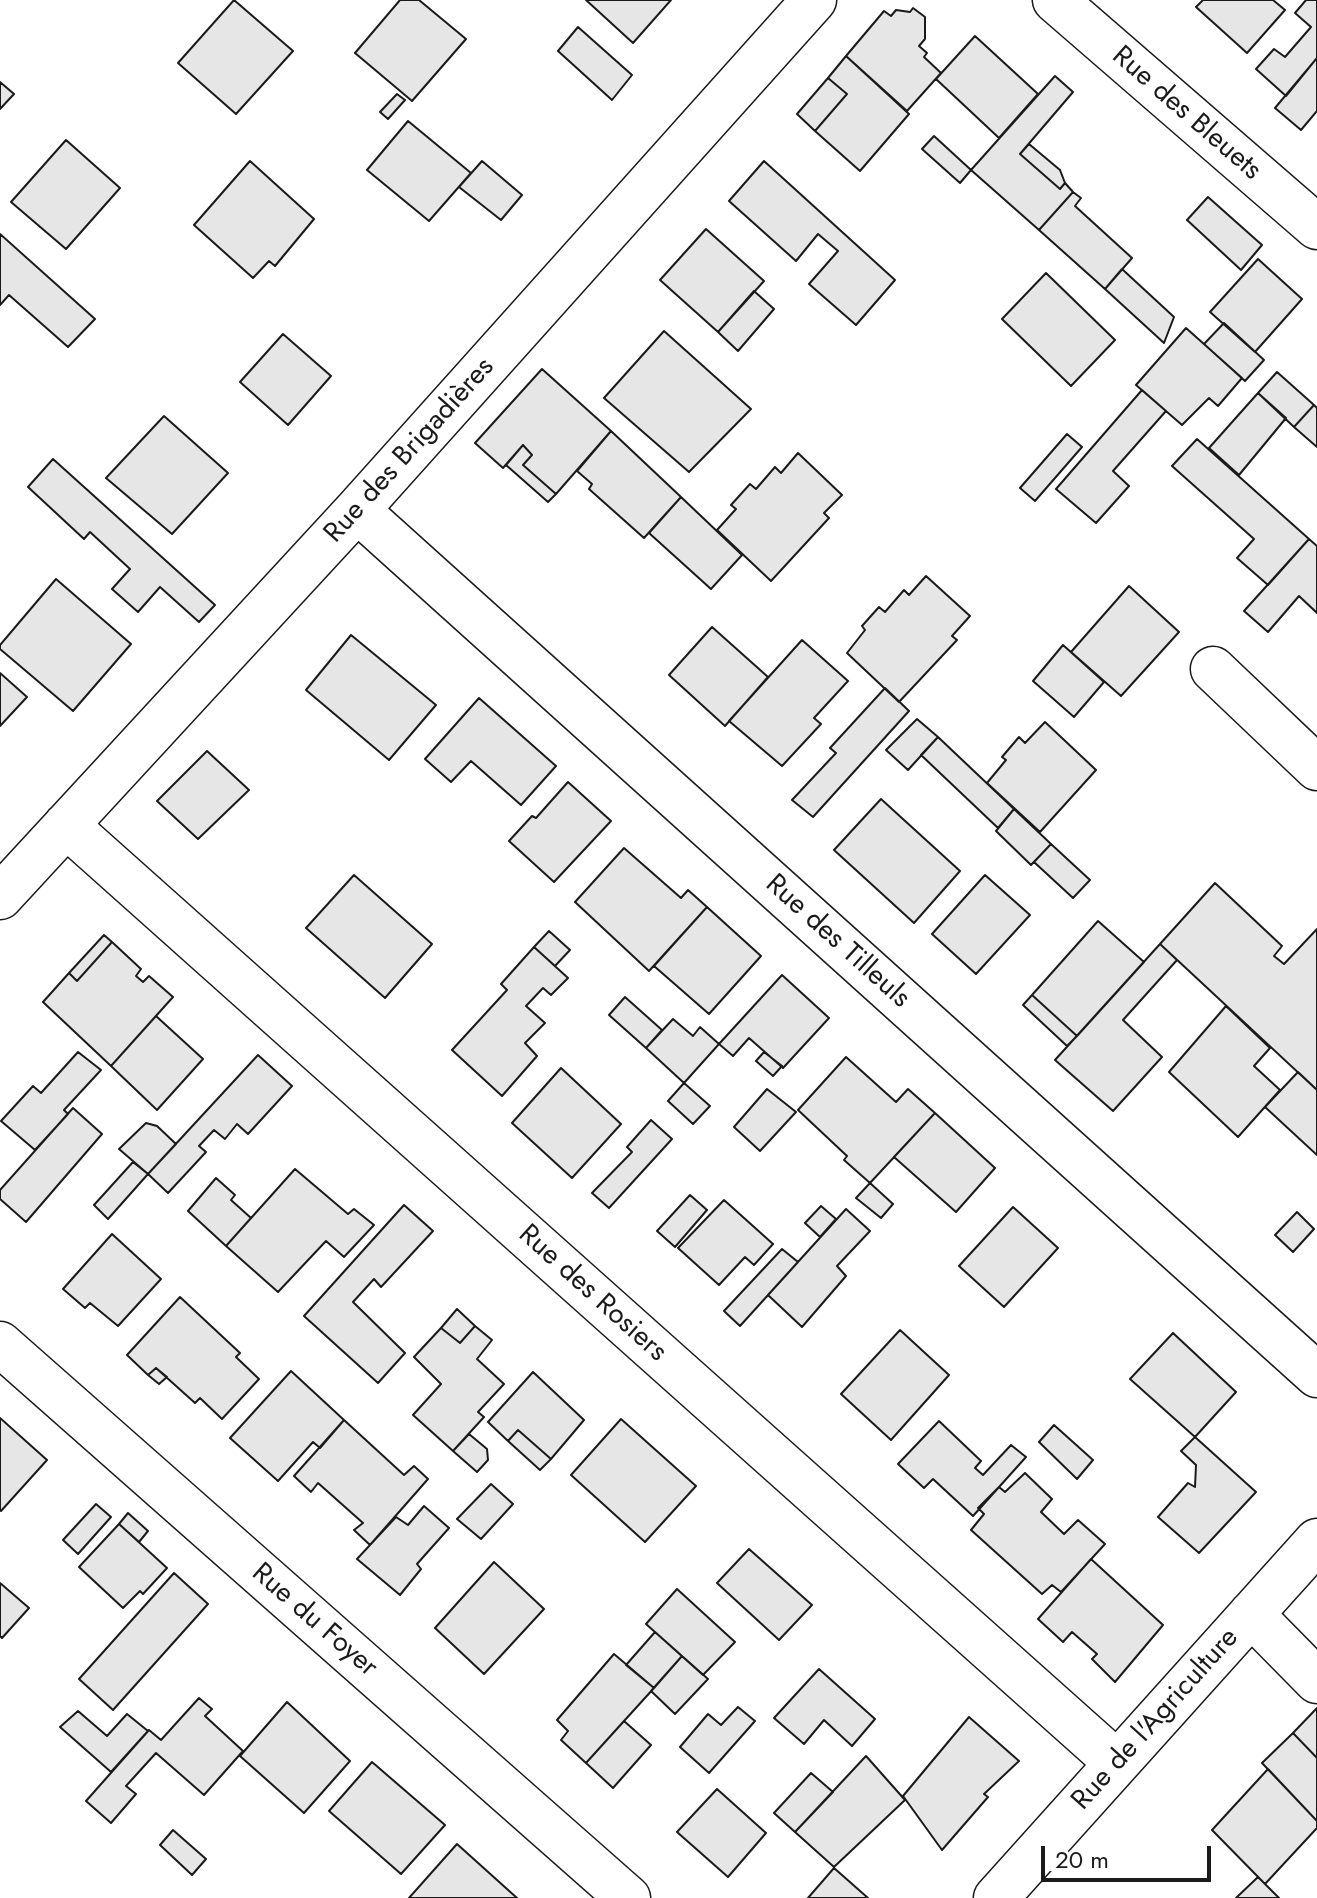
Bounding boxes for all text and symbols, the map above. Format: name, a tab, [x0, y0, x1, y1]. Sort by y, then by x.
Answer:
street label: Rue des Bleuets	[1104, 40, 1268, 188]
street label: Rue des Brigadières	[318, 351, 502, 551]
street label: Rue des Tilleuls	[758, 868, 916, 1016]
street label: Rue des Rosiers	[511, 1219, 673, 1369]
street label: Rue du Foyer	[244, 1557, 384, 1685]
street label: Rue de l'Agriculture	[1066, 1622, 1246, 1818]
scale bar	[1045, 1830, 1215, 1880]
text: 20 m	[1055, 1842, 1109, 1877]

